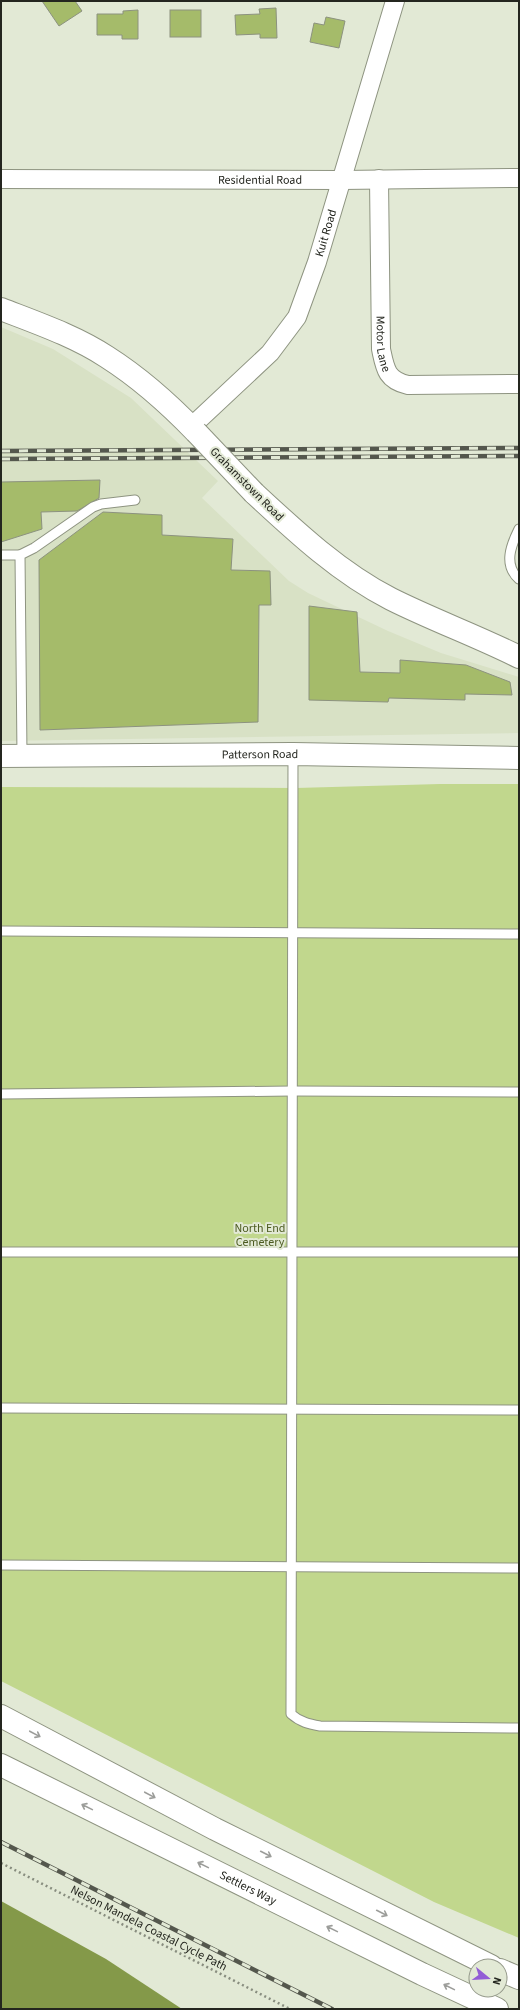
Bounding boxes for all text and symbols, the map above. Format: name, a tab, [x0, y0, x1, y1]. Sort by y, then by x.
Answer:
street label: Residential Road	[218, 172, 302, 189]
street label: Kuit Road	[311, 207, 341, 259]
street label: Motor Lane	[372, 316, 395, 375]
street label: Grahamstown Road	[206, 444, 287, 525]
street label: Patterson Road	[222, 746, 298, 763]
park label: North End Cemetery	[235, 1220, 285, 1251]
one-way arrow	[29, 1731, 41, 1738]
one-way arrow	[144, 1791, 156, 1799]
one-way arrow	[81, 1803, 93, 1810]
one-way arrow	[260, 1851, 272, 1858]
one-way arrow	[198, 1861, 210, 1868]
street label: Settlers Way	[217, 1867, 280, 1910]
street label: Nelson Mandela Coastal Cycle Path	[67, 1881, 230, 1976]
one-way arrow	[376, 1909, 388, 1917]
one-way arrow	[327, 1925, 339, 1932]
north arrow	[468, 1958, 508, 1998]
text: N	[489, 1975, 505, 1987]
one-way arrow	[443, 1983, 455, 1990]

